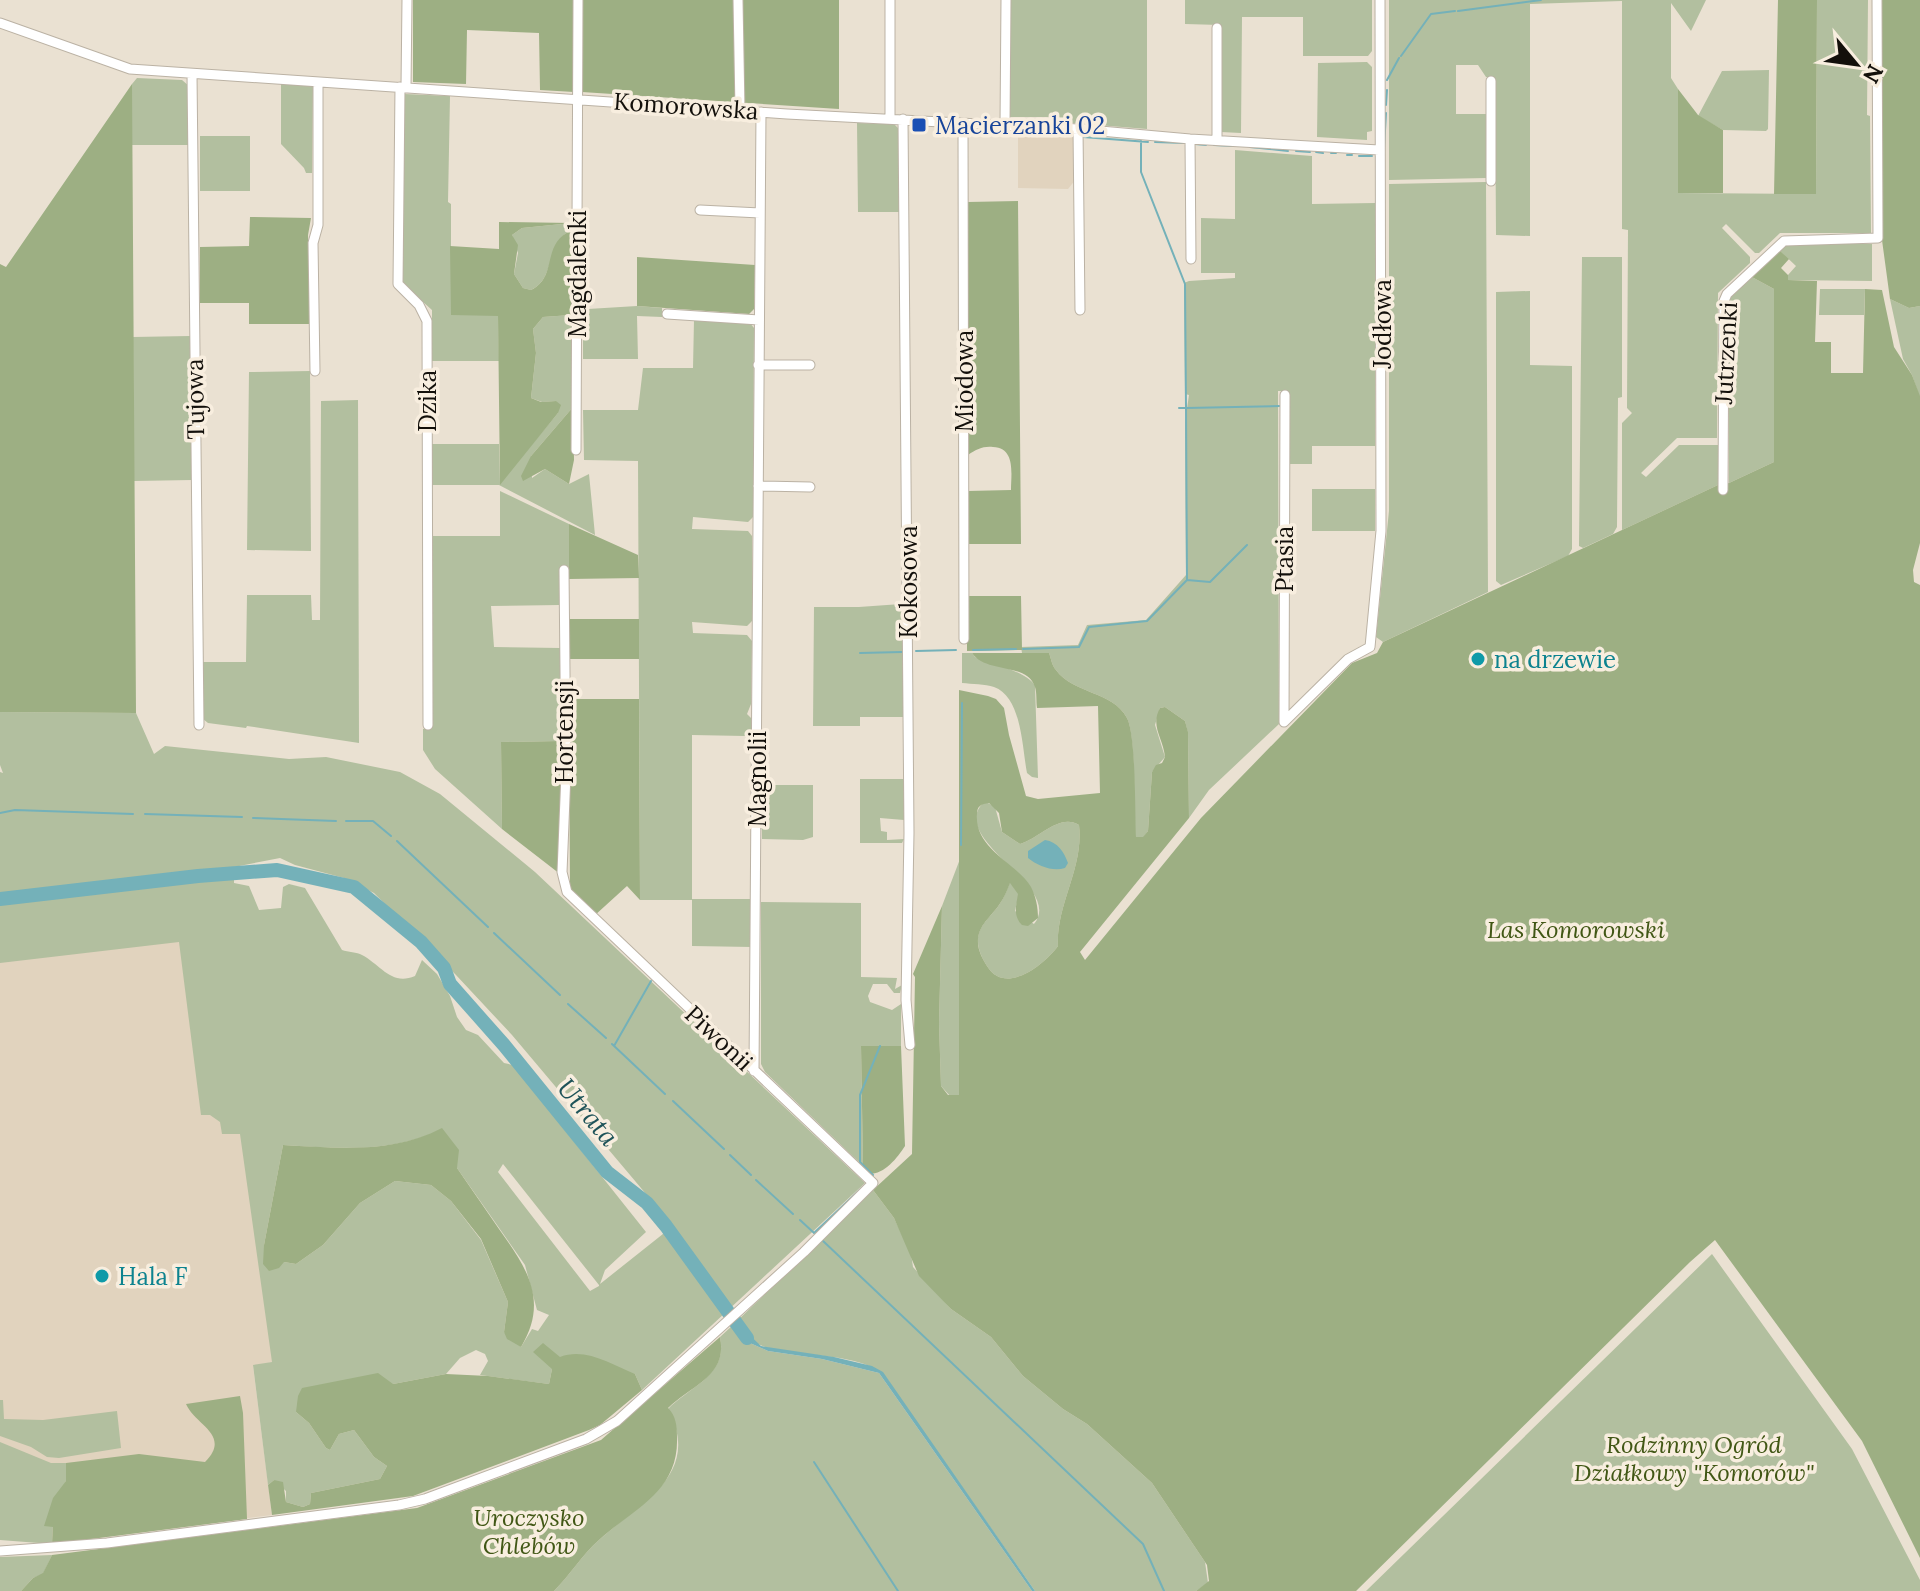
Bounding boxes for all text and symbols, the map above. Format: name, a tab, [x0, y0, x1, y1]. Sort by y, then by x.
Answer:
north arrow	[1816, 24, 1896, 104]
text: N	[1857, 59, 1890, 88]
street label: Komorowska	[612, 85, 760, 127]
place label: Macierzanki 02	[935, 110, 1105, 141]
marker: Macierzanki 02	[910, 116, 928, 134]
street label: Magdalenki	[562, 210, 593, 338]
street label: Jodłowa	[1367, 279, 1398, 370]
street label: Jutrzenki	[1708, 301, 1744, 406]
street label: Miodowa	[949, 330, 980, 432]
street label: Tujowa	[179, 358, 211, 440]
street label: Dzika	[412, 370, 443, 432]
street label: Kokosowa	[893, 525, 924, 639]
street label: Ptasia	[1269, 526, 1300, 592]
place label: na drzewie	[1494, 644, 1616, 675]
marker: na drzewie	[1469, 650, 1487, 668]
street label: Hortensji	[549, 680, 580, 784]
street label: Magnolii	[742, 731, 773, 827]
park label: Las Komorowski	[1487, 914, 1665, 945]
street label: Piwonii	[678, 999, 760, 1077]
water label: Utrata	[550, 1072, 626, 1153]
place label: Hala F	[118, 1261, 187, 1292]
marker: Hala F	[93, 1267, 111, 1285]
park label: Rodzinny Ogród Działkowy "Komorów"	[1574, 1429, 1814, 1488]
park label: Uroczysko Chlebów	[473, 1502, 585, 1561]

